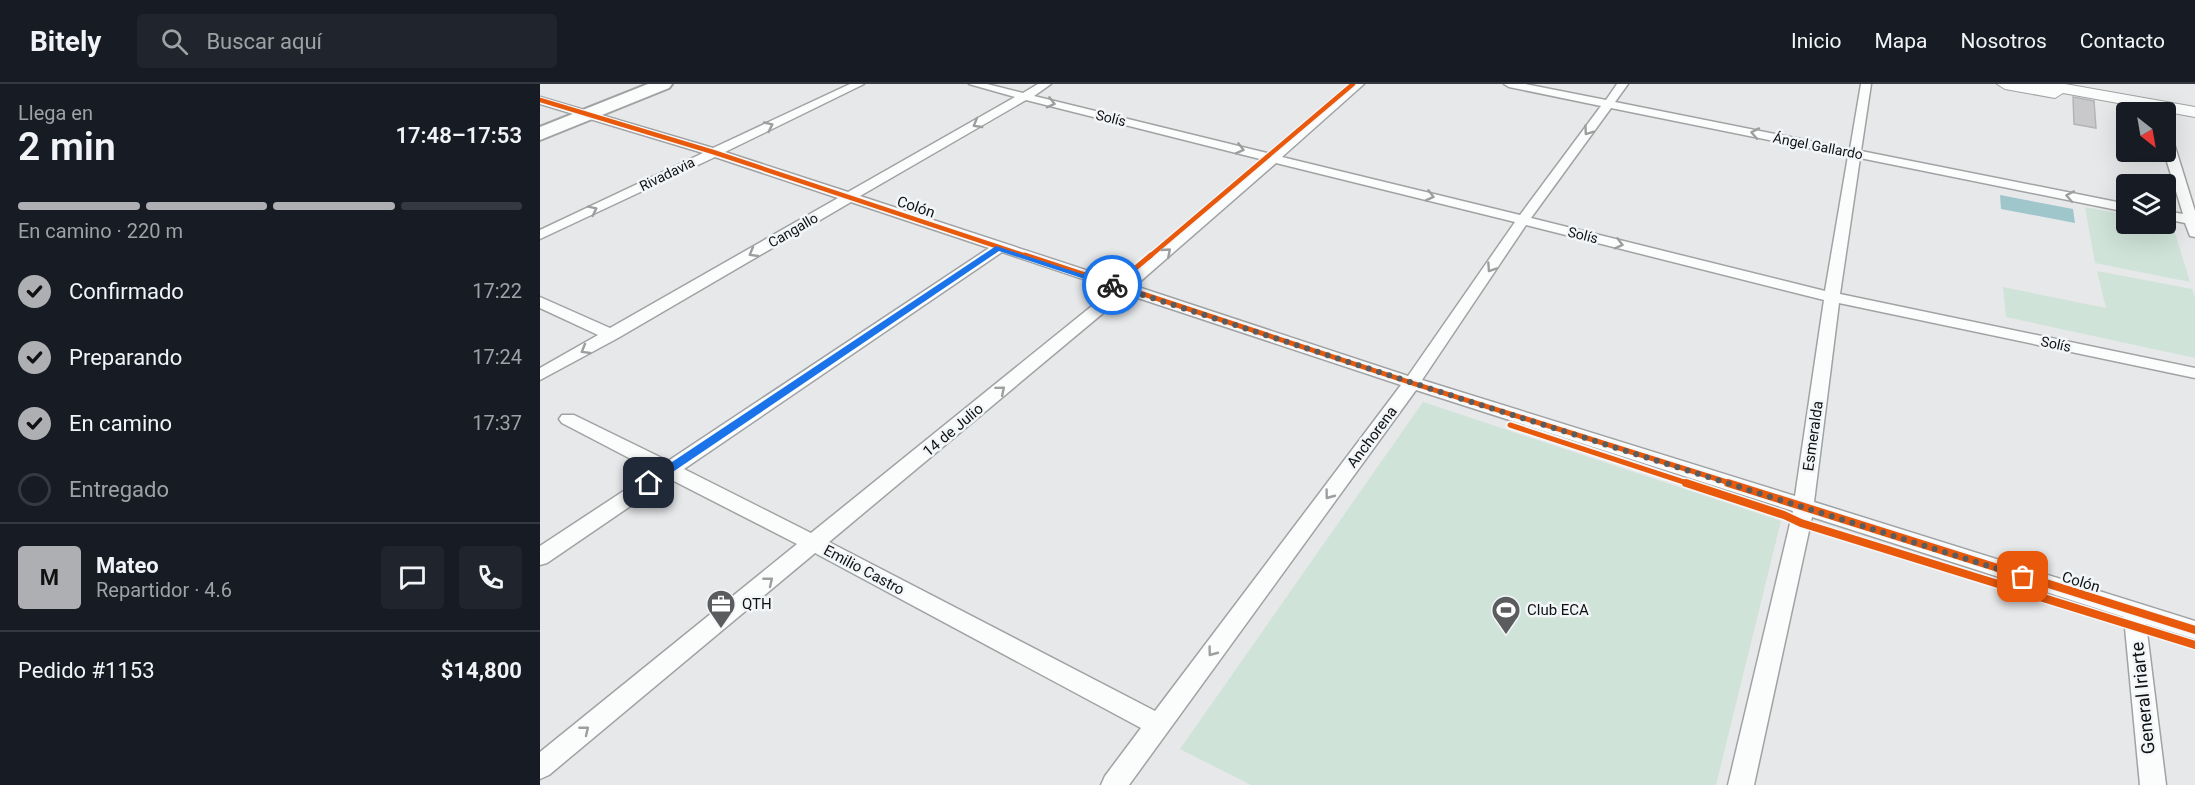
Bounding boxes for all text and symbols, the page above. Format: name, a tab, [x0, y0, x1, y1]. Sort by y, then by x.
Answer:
search box	[137, 14, 557, 68]
text: Bitely	[30, 25, 101, 58]
icon: search	[158, 25, 191, 58]
text: Buscar aquí	[206, 29, 322, 54]
text: Inicio	[1791, 29, 1841, 53]
text: Mapa	[1874, 29, 1927, 53]
text: Nosotros	[1960, 29, 2047, 53]
text: Contacto	[2080, 29, 2165, 53]
one-way arrow	[1046, 96, 1056, 109]
text: Llega en	[18, 101, 93, 125]
north arrow	[2116, 102, 2176, 162]
map controls	[2116, 102, 2176, 234]
street label: Solís	[1094, 107, 1128, 129]
one-way arrow	[973, 116, 983, 128]
one-way arrow	[762, 121, 773, 133]
text: 17:48–17:53	[395, 123, 522, 148]
text: 2 min	[18, 124, 116, 170]
one-way arrow	[1585, 125, 1596, 136]
one-way arrow	[1750, 127, 1760, 140]
street label: Ángel Gallardo	[1772, 128, 1864, 163]
one-way arrow	[1235, 141, 1245, 154]
street label: Rivadavia	[637, 154, 697, 194]
button: layers	[2116, 174, 2176, 234]
one-way arrow	[1424, 189, 1434, 202]
one-way arrow	[2065, 190, 2075, 203]
street label: Colón	[895, 192, 937, 222]
one-way arrow	[586, 205, 597, 217]
street label: Cangallo	[765, 209, 821, 251]
text: En camino · 220 m	[18, 219, 183, 243]
street label: Solís	[1566, 224, 1600, 246]
one-way arrow	[1614, 236, 1624, 249]
one-way arrow	[749, 245, 760, 257]
one-way arrow	[1160, 248, 1171, 259]
courier	[1082, 255, 1142, 315]
one-way arrow	[1487, 262, 1498, 273]
icon: bike	[1096, 269, 1129, 302]
icon: check	[18, 275, 51, 308]
text: Confirmado	[69, 279, 184, 304]
text: 17:22	[472, 279, 522, 303]
street label: Solís	[2039, 333, 2073, 355]
icon: check	[18, 341, 51, 374]
one-way arrow	[580, 343, 591, 354]
text: Preparando	[69, 345, 182, 370]
text: 17:24	[472, 345, 522, 369]
one-way arrow	[994, 386, 1005, 397]
street label: 14 de Julio	[919, 400, 987, 460]
street label: Esmeralda	[1799, 400, 1827, 472]
street label: Anchorena	[1343, 403, 1401, 471]
icon: check	[18, 407, 51, 440]
text: En camino	[69, 411, 172, 436]
text: 17:37	[472, 411, 522, 435]
pin	[623, 457, 674, 508]
icon: home	[632, 466, 665, 499]
text: Entregado	[69, 477, 169, 502]
one-way arrow	[1325, 489, 1336, 500]
street label: Emilio Castro	[820, 541, 908, 599]
button: chat	[381, 546, 444, 609]
button: phone	[459, 546, 522, 609]
pin	[1997, 551, 2048, 602]
text: Mateo	[96, 553, 159, 578]
icon: bag	[2006, 560, 2039, 593]
text: M	[40, 565, 59, 590]
street label: Colón	[2060, 568, 2102, 596]
one-way arrow	[763, 577, 774, 588]
text: Repartidor · 4.6	[96, 578, 232, 602]
office icon: QTH	[705, 588, 737, 630]
sports icon: Club ECA	[1490, 594, 1522, 636]
place label: QTH	[742, 595, 772, 613]
place label: Club ECA	[1527, 601, 1589, 619]
street label: General Iriarte	[2126, 641, 2159, 755]
one-way arrow	[1209, 645, 1220, 656]
text: Pedido #1153	[18, 658, 155, 683]
text: $14,800	[441, 658, 522, 683]
one-way arrow	[579, 726, 590, 737]

